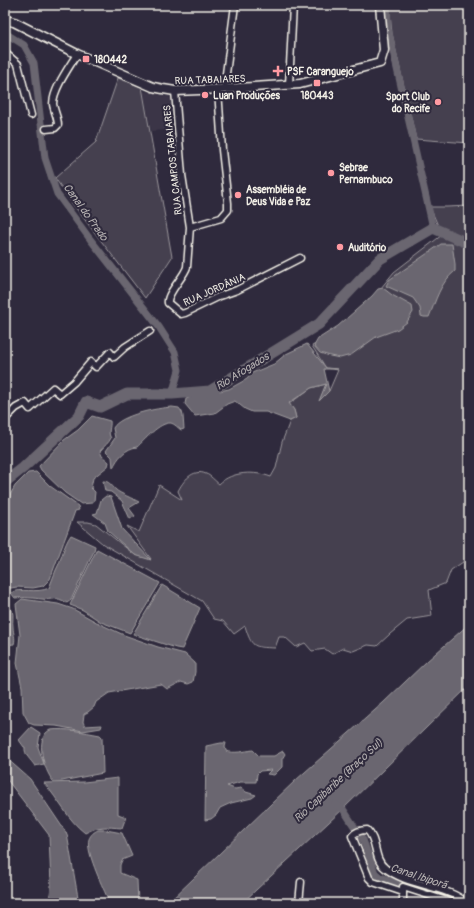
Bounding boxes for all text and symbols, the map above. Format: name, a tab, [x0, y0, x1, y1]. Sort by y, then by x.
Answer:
marker: 180442	[81, 54, 91, 64]
place label: 180442	[94, 54, 127, 66]
marker: PSF Caranguejo	[272, 65, 284, 77]
place label: PSF Caranguejo	[287, 66, 354, 78]
street label: RUA TABAIARES	[174, 73, 246, 87]
marker: 180443	[312, 78, 322, 88]
marker: Luan Produções	[200, 90, 210, 100]
place label: Luan Produções	[213, 90, 280, 102]
place label: 180443	[301, 90, 334, 102]
place label: Sport Club do Recife	[386, 91, 431, 115]
marker: Sport Club do Recife	[433, 97, 443, 107]
street label: RUA CAMPOS TABAIARES	[161, 104, 185, 215]
place label: Sebrae Pernambuco	[339, 162, 393, 186]
marker: Sebrae Pernambuco	[326, 168, 336, 178]
water label: Canal do Prado	[61, 181, 111, 244]
place label: Assembléia de Deus Vida e Paz	[246, 184, 311, 208]
marker: Assembléia de Deus Vida e Paz	[233, 190, 243, 200]
marker: Auditório	[335, 242, 345, 252]
place label: Auditório	[348, 242, 387, 254]
street label: RUA JORDÂNIA	[181, 270, 248, 309]
water label: Rio Afogados	[213, 349, 272, 393]
water label: Rio Capibaribe (Braço Sul)	[291, 736, 386, 825]
water label: Canal Ibiporã	[389, 861, 450, 892]

